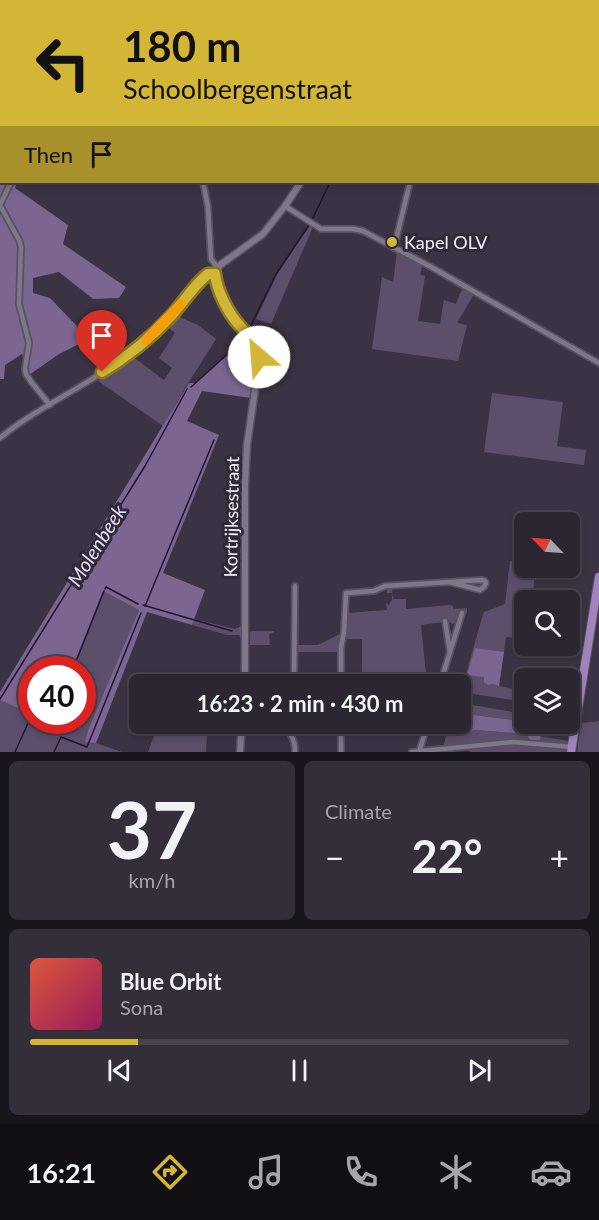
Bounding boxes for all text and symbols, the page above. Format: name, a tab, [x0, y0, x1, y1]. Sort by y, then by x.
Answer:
text: 180 m	[123, 21, 241, 71]
icon: left	[24, 24, 102, 102]
text: Schoolbergenstraat	[123, 72, 352, 105]
icon: arrive	[85, 138, 118, 171]
text: Then	[24, 141, 73, 168]
place label: Kapel OLV	[404, 231, 488, 253]
marker: Kapel OLV	[385, 235, 399, 249]
pin	[76, 310, 127, 372]
icon: arrive	[85, 319, 118, 352]
position arrow	[227, 325, 291, 389]
street label: Kortrijksestraat	[219, 456, 243, 578]
water label: Molenbeek	[62, 500, 131, 590]
north arrow	[514, 512, 580, 578]
map controls	[514, 512, 580, 734]
button: search	[514, 590, 580, 656]
speed limit sign: 40	[18, 656, 96, 734]
button: layers	[514, 668, 580, 734]
text: 16:23 · 2 min · 430 m	[197, 690, 403, 717]
text: 37	[107, 782, 197, 876]
text: Climate	[325, 799, 392, 823]
text: 22°	[412, 829, 482, 883]
text: −	[325, 837, 344, 877]
text: +	[550, 837, 569, 877]
text: km/h	[129, 868, 175, 892]
text: Blue Orbit	[120, 968, 221, 995]
text: Sona	[120, 995, 163, 1019]
icon: previous	[103, 1054, 136, 1087]
icon: pause	[283, 1054, 316, 1087]
icon: next	[463, 1054, 496, 1087]
icon: directions	[149, 1151, 191, 1193]
icon: music	[245, 1151, 287, 1193]
icon: phone	[340, 1151, 382, 1193]
icon: climate	[435, 1151, 477, 1193]
icon: car	[530, 1151, 572, 1193]
text: 16:21	[27, 1156, 96, 1189]

